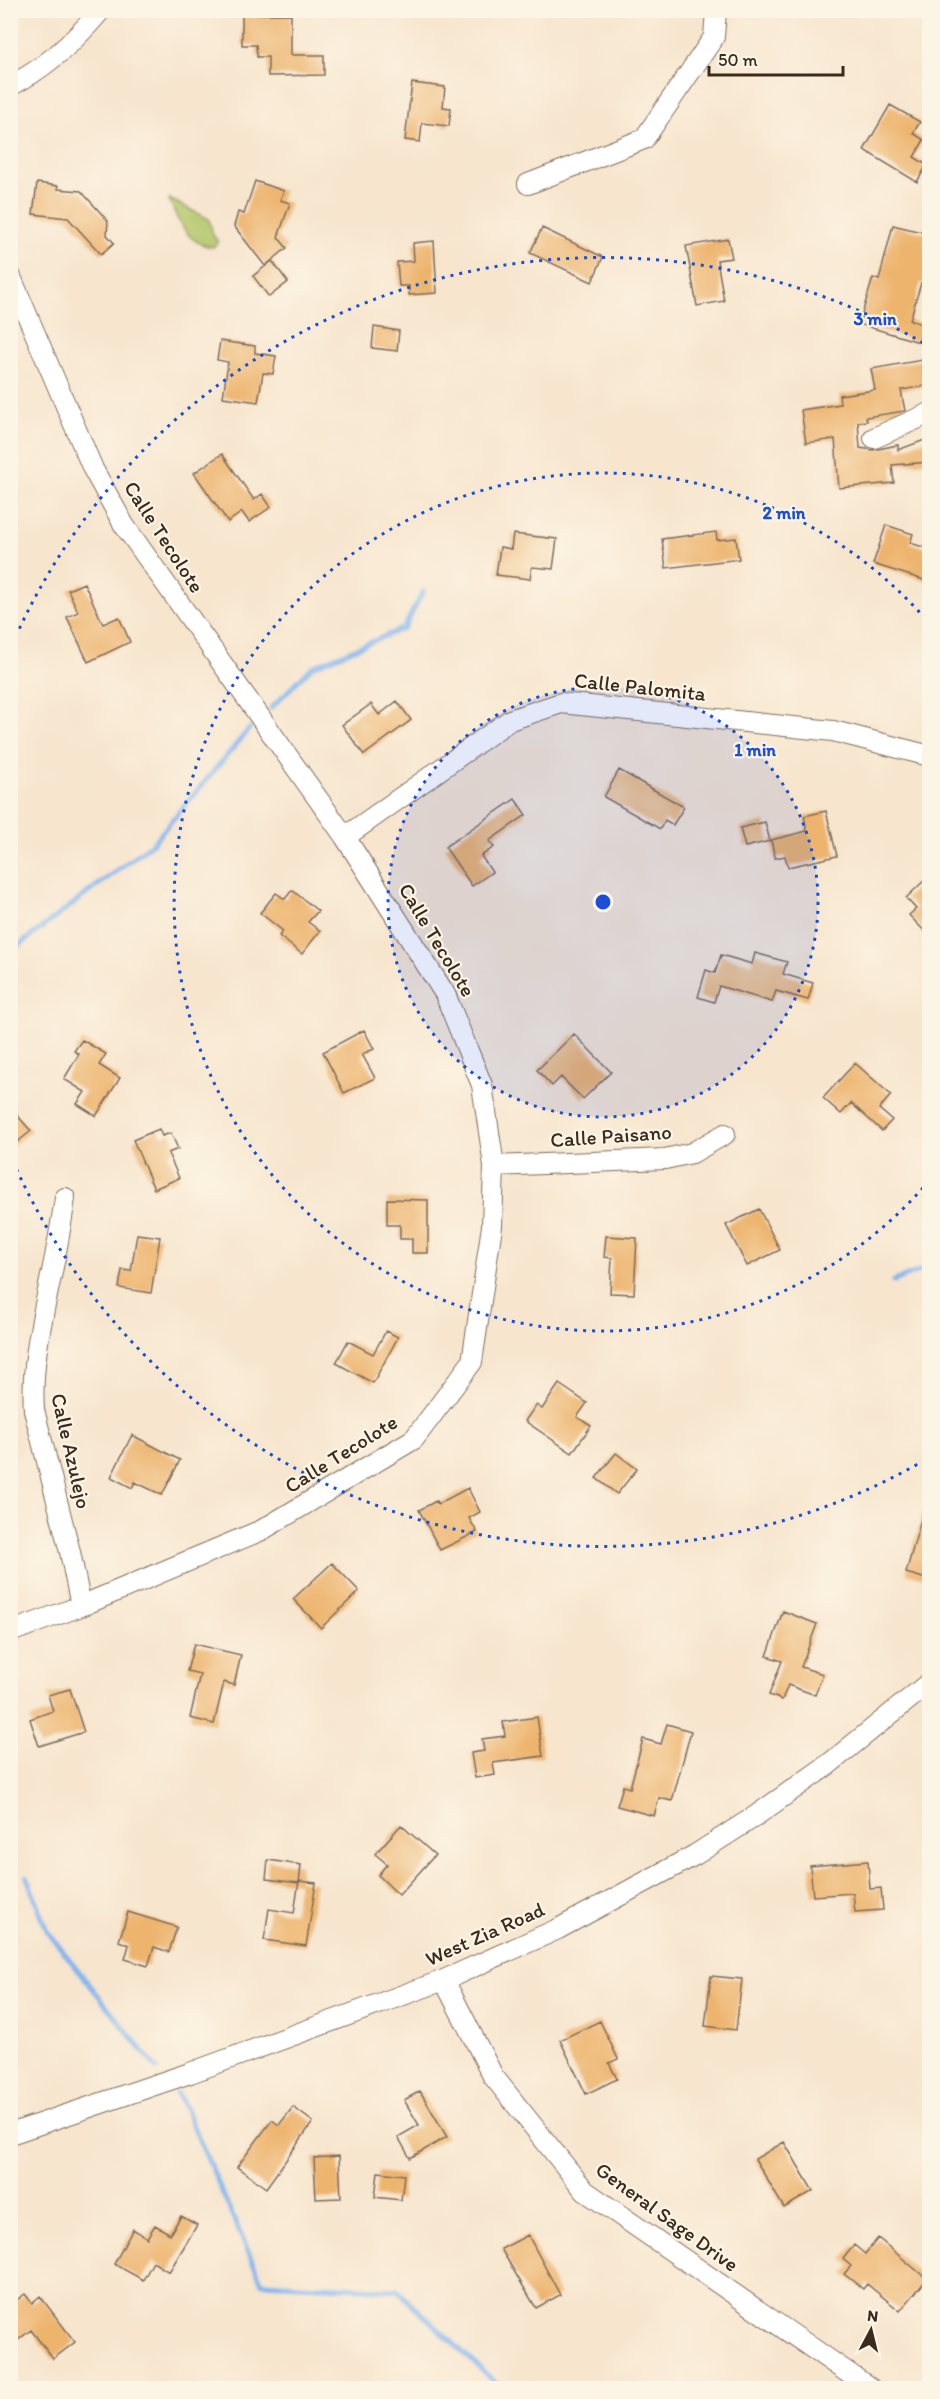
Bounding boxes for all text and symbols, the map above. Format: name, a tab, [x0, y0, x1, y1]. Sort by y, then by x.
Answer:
scale bar	[709, 39, 842, 77]
text: 50 m	[718, 49, 758, 71]
text: 3 min	[853, 308, 897, 330]
street label: Calle Tecolote	[119, 476, 210, 597]
text: 2 min	[763, 502, 806, 524]
street label: Calle Palomita	[573, 667, 707, 706]
text: 1 min	[734, 739, 776, 761]
street label: Calle Tecolote	[394, 878, 481, 1001]
centre of rings	[593, 892, 613, 912]
street label: Calle Paisano	[549, 1119, 673, 1152]
street label: Calle Azulejo	[46, 1391, 97, 1511]
street label: Calle Tecolote	[280, 1409, 402, 1498]
street label: West Zia Road	[421, 1896, 549, 1971]
street label: General Sage Drive	[591, 2156, 744, 2277]
north arrow	[841, 2300, 901, 2360]
text: N	[866, 2306, 879, 2326]

